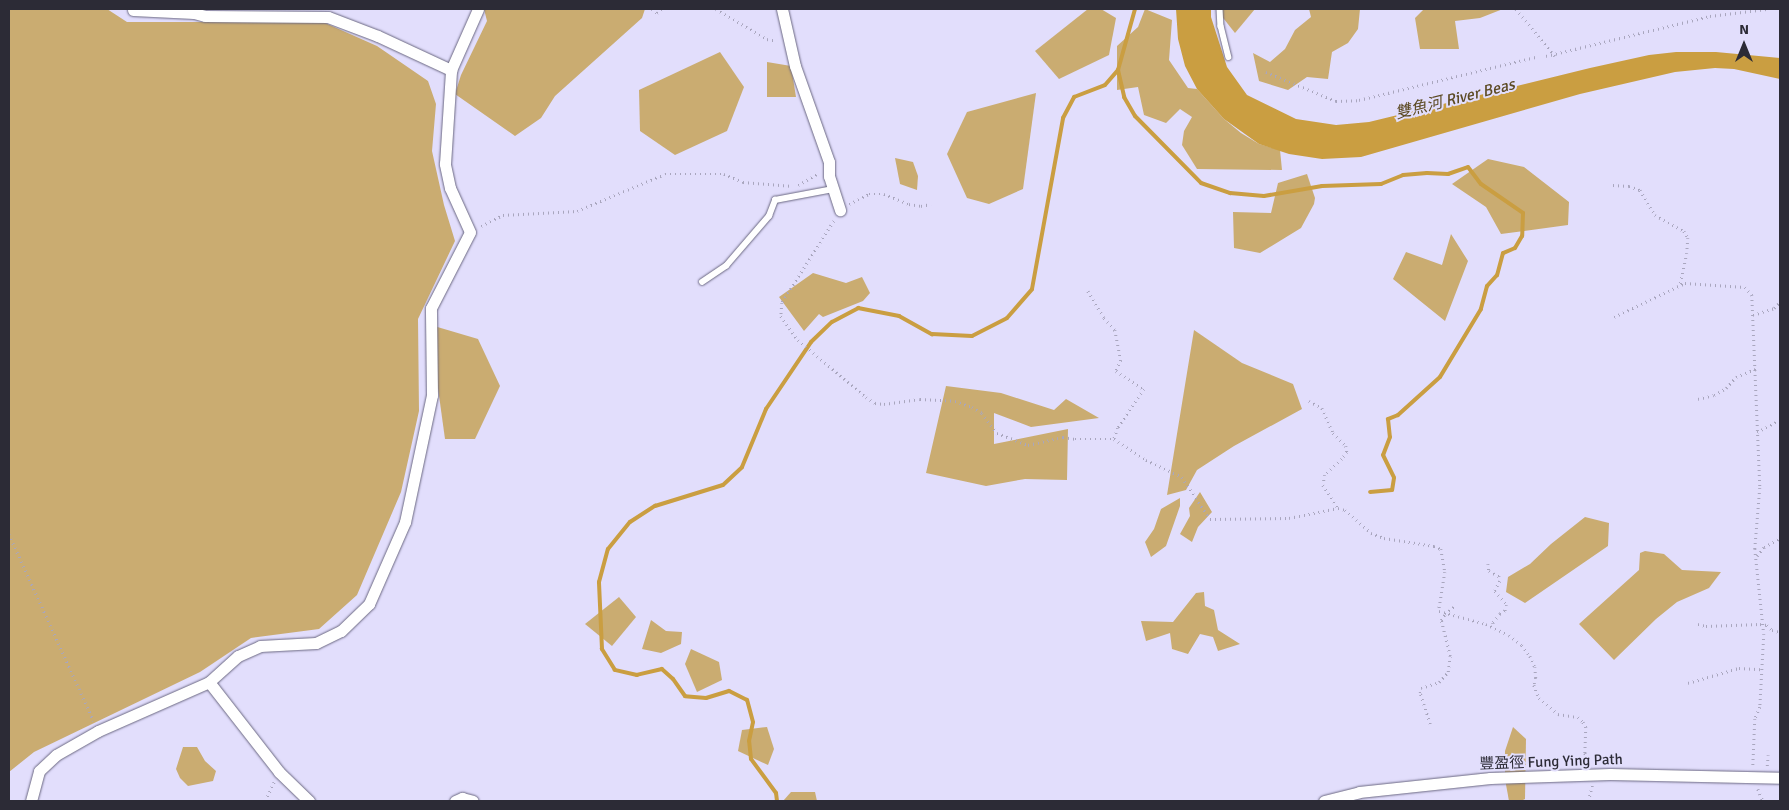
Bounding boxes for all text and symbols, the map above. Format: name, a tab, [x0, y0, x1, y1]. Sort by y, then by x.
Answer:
north arrow	[1719, 20, 1769, 70]
text: N	[1739, 21, 1749, 38]
water label: 雙魚河 River Beas	[1393, 75, 1517, 123]
street label: 豐盈徑 Fung Ying Path	[1479, 751, 1623, 773]

